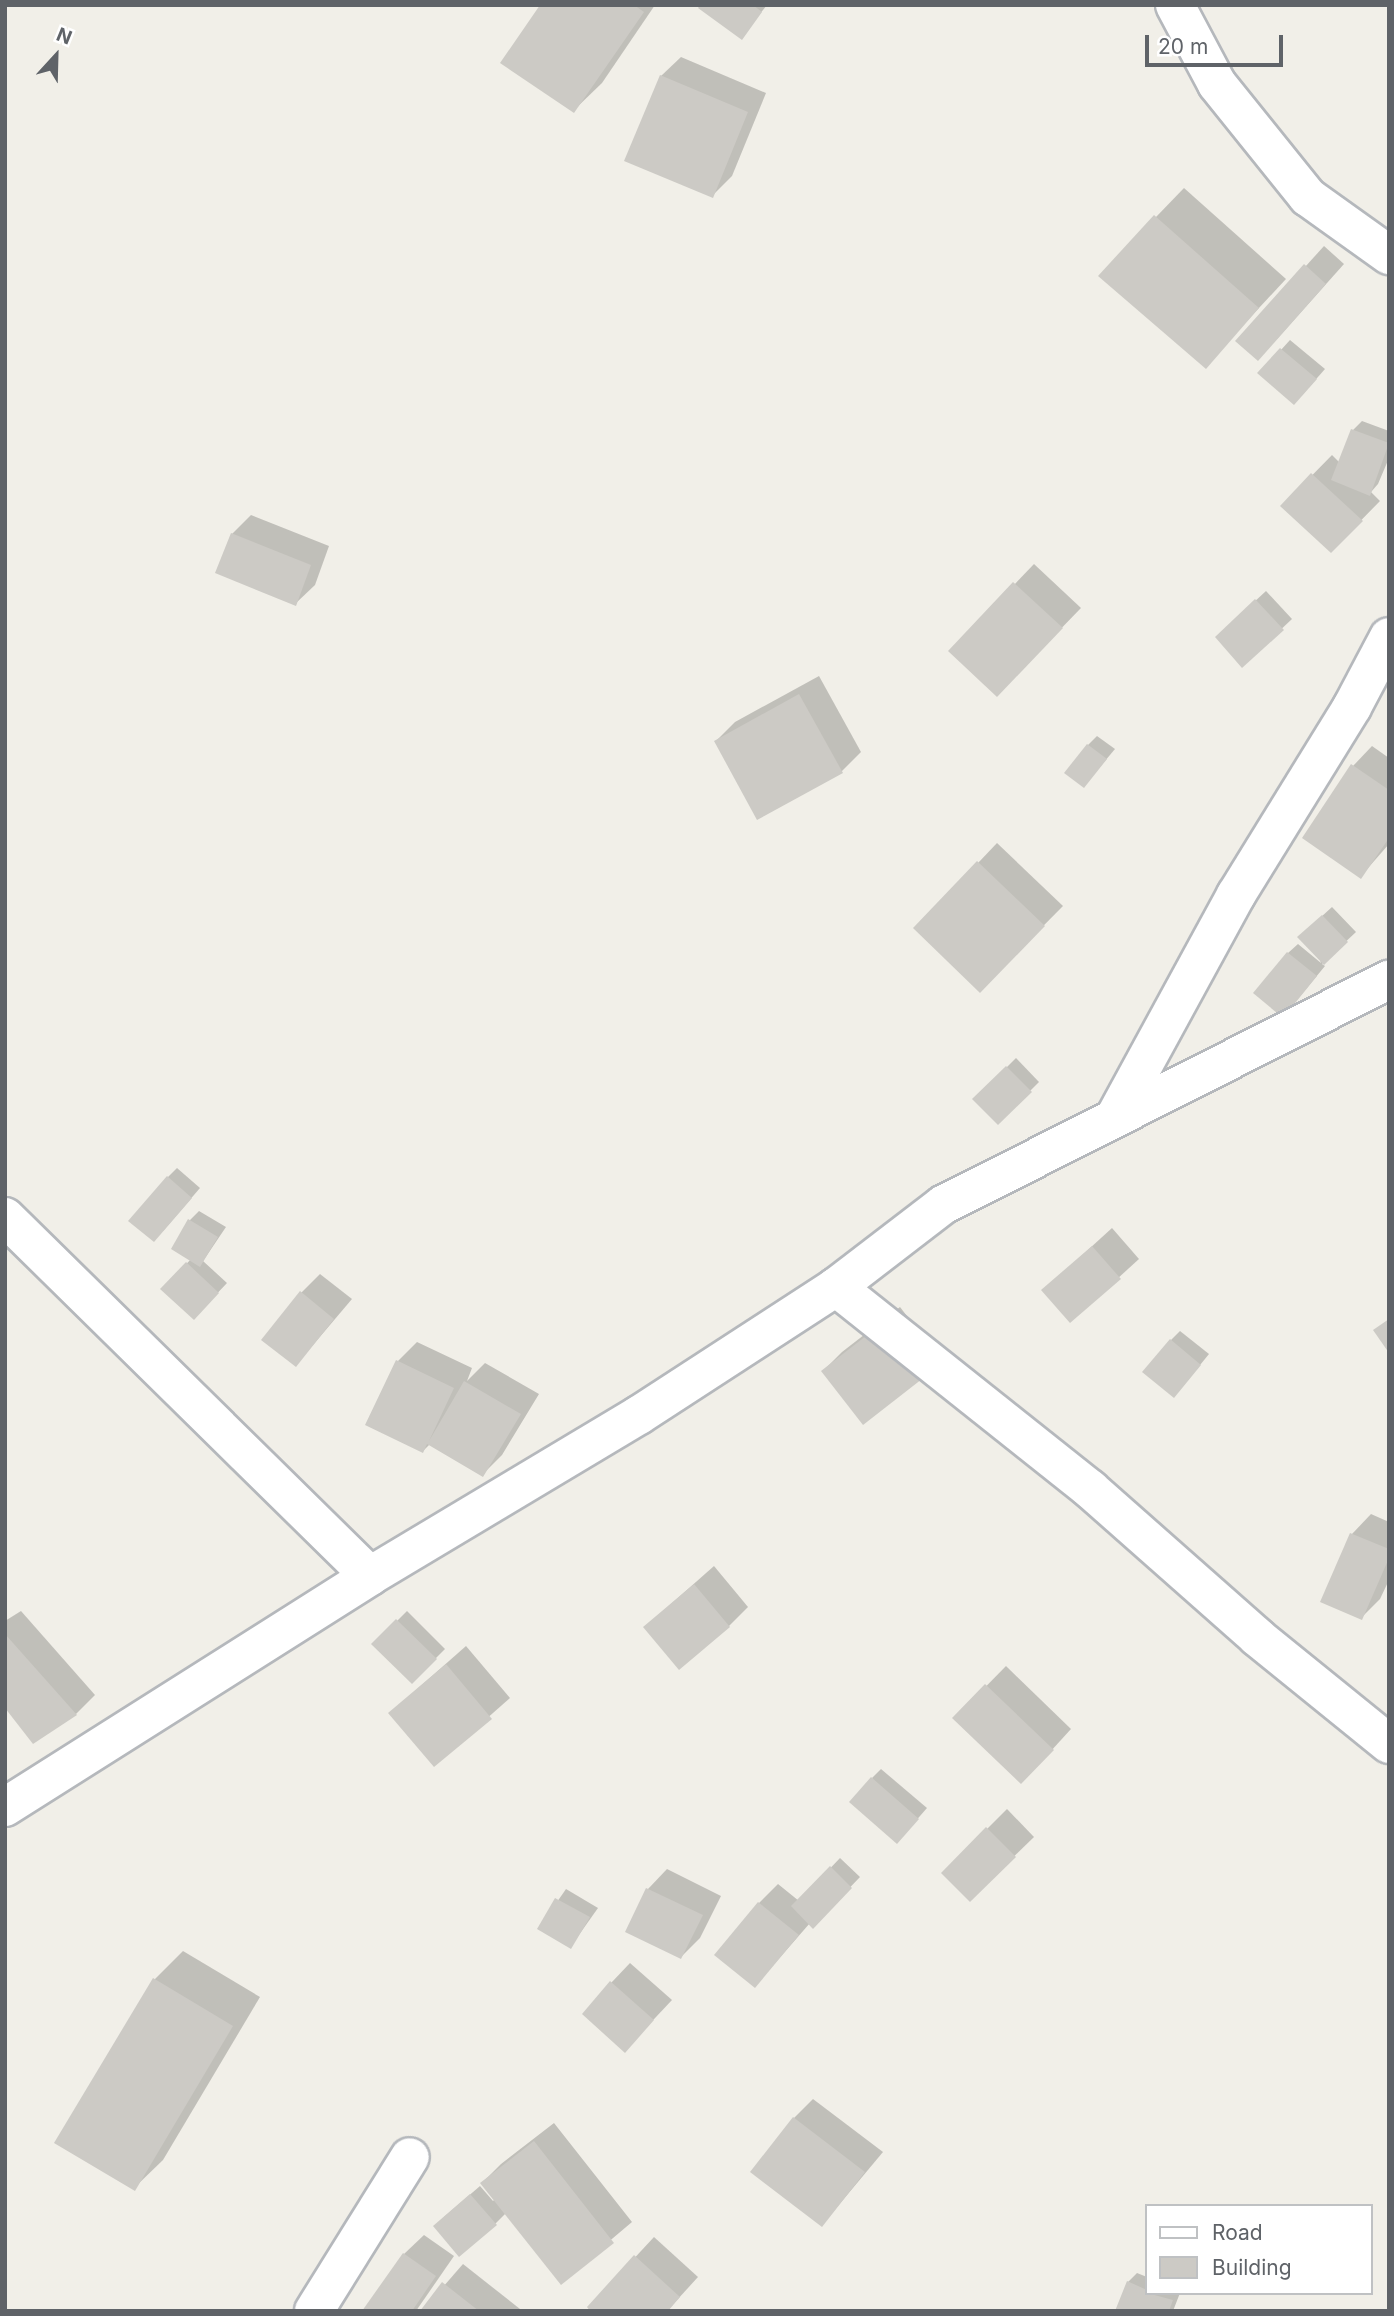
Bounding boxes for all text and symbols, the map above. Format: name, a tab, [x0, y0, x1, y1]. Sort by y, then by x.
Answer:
north arrow	[21, 21, 91, 91]
scale bar	[1149, 21, 1287, 65]
text: N	[53, 23, 75, 49]
text: 20 m	[1158, 34, 1208, 59]
legend	[1146, 2204, 1373, 2295]
text: Road	[1212, 2220, 1263, 2245]
text: Building	[1212, 2255, 1292, 2280]

